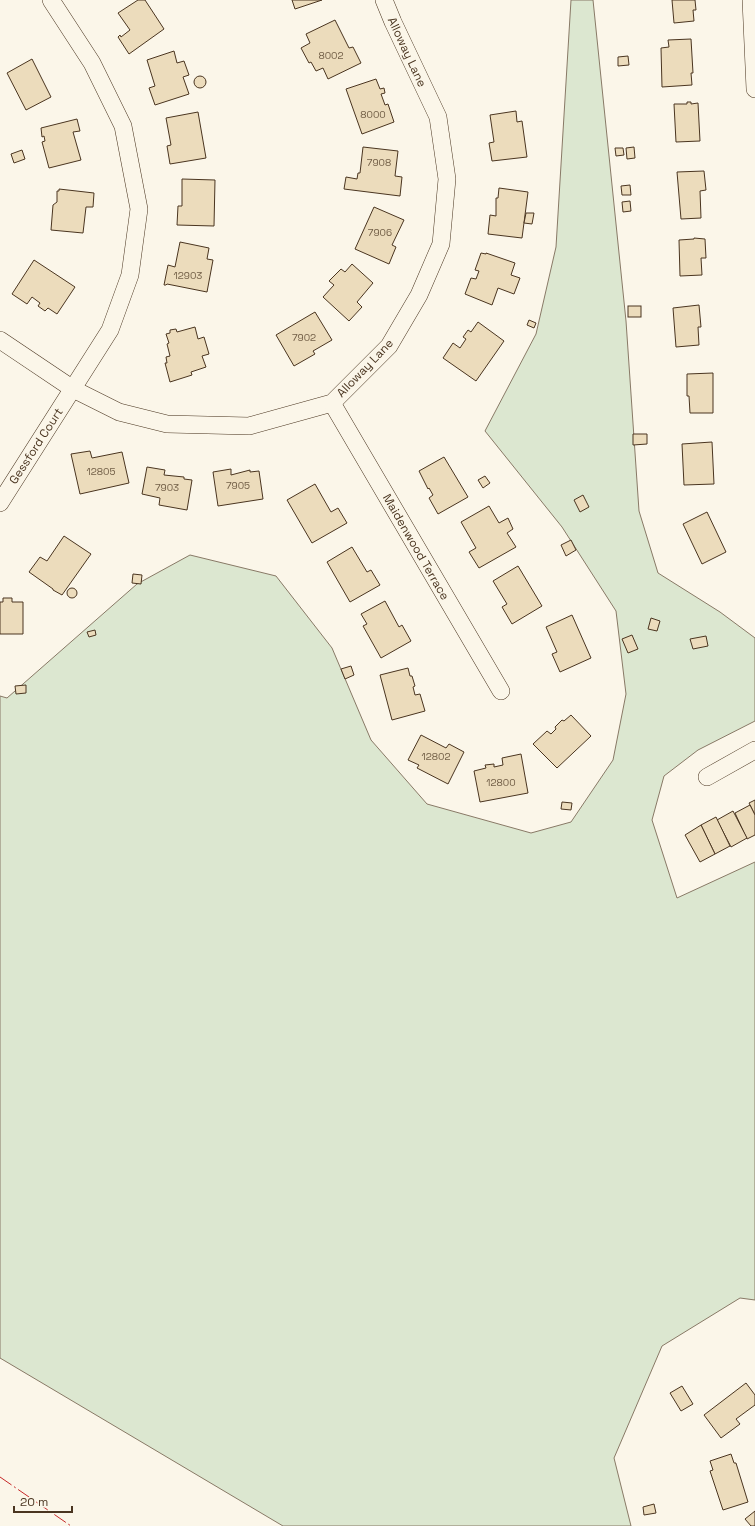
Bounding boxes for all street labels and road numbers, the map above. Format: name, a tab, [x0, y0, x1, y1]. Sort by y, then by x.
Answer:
street label: Alloway Lane	[384, 14, 430, 90]
street label: Alloway Lane	[333, 335, 397, 401]
street label: Gessford Court	[5, 405, 67, 487]
street label: Maidenwood Terrace	[379, 491, 453, 603]

